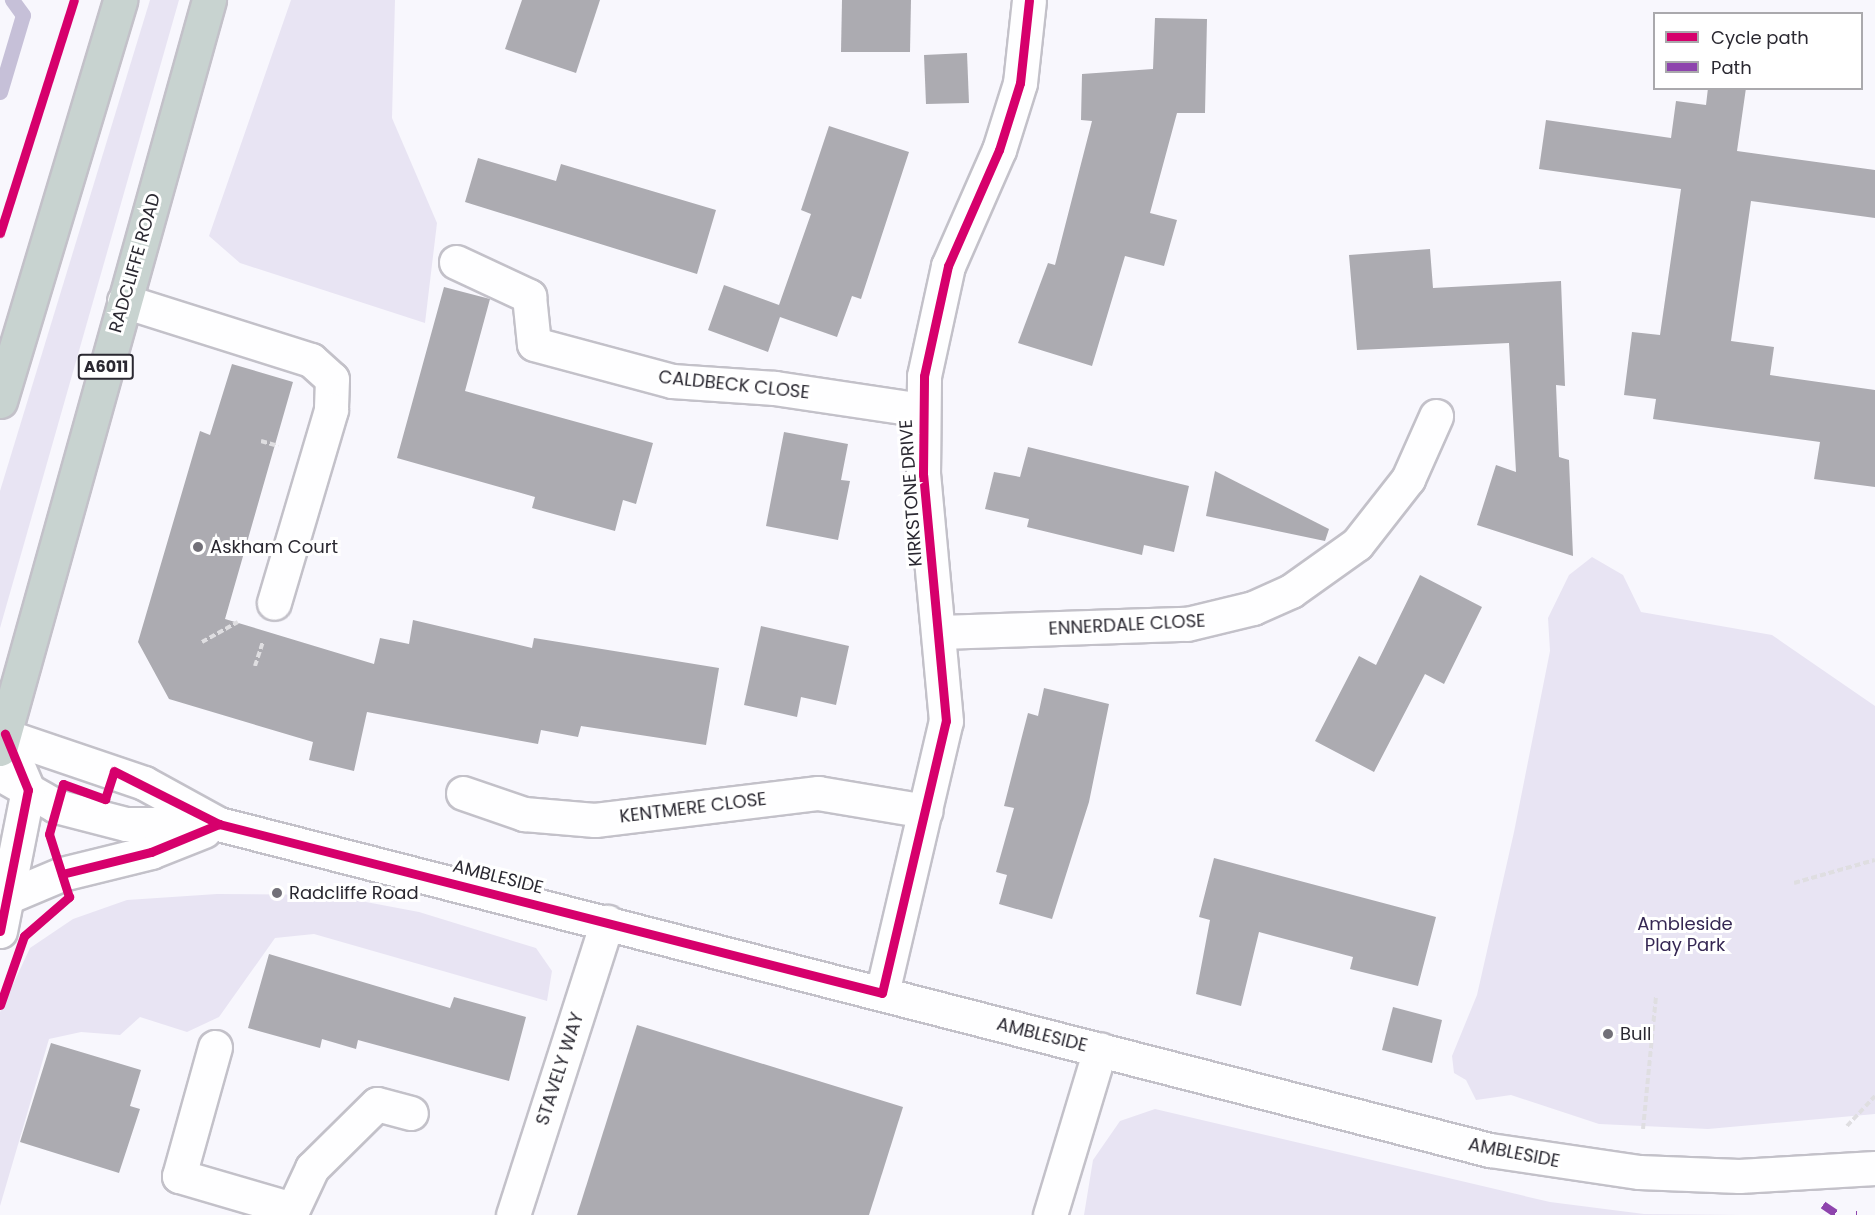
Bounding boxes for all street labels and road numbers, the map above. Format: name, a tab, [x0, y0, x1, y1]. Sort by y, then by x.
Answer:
street label: RADCLIFFE ROAD	[105, 191, 165, 335]
road number: A6011	[78, 354, 134, 380]
street label: CALDBECK CLOSE	[657, 366, 811, 404]
street label: KIRKSTONE DRIVE	[895, 419, 927, 567]
street label: ENNERDALE CLOSE	[1048, 610, 1206, 640]
street label: KENTMERE CLOSE	[618, 788, 768, 828]
street label: AMBLESIDE	[450, 855, 546, 899]
street label: STAVELY WAY	[532, 1010, 588, 1128]
street label: AMBLESIDE	[994, 1013, 1090, 1057]
street label: AMBLESIDE	[1466, 1134, 1562, 1172]

